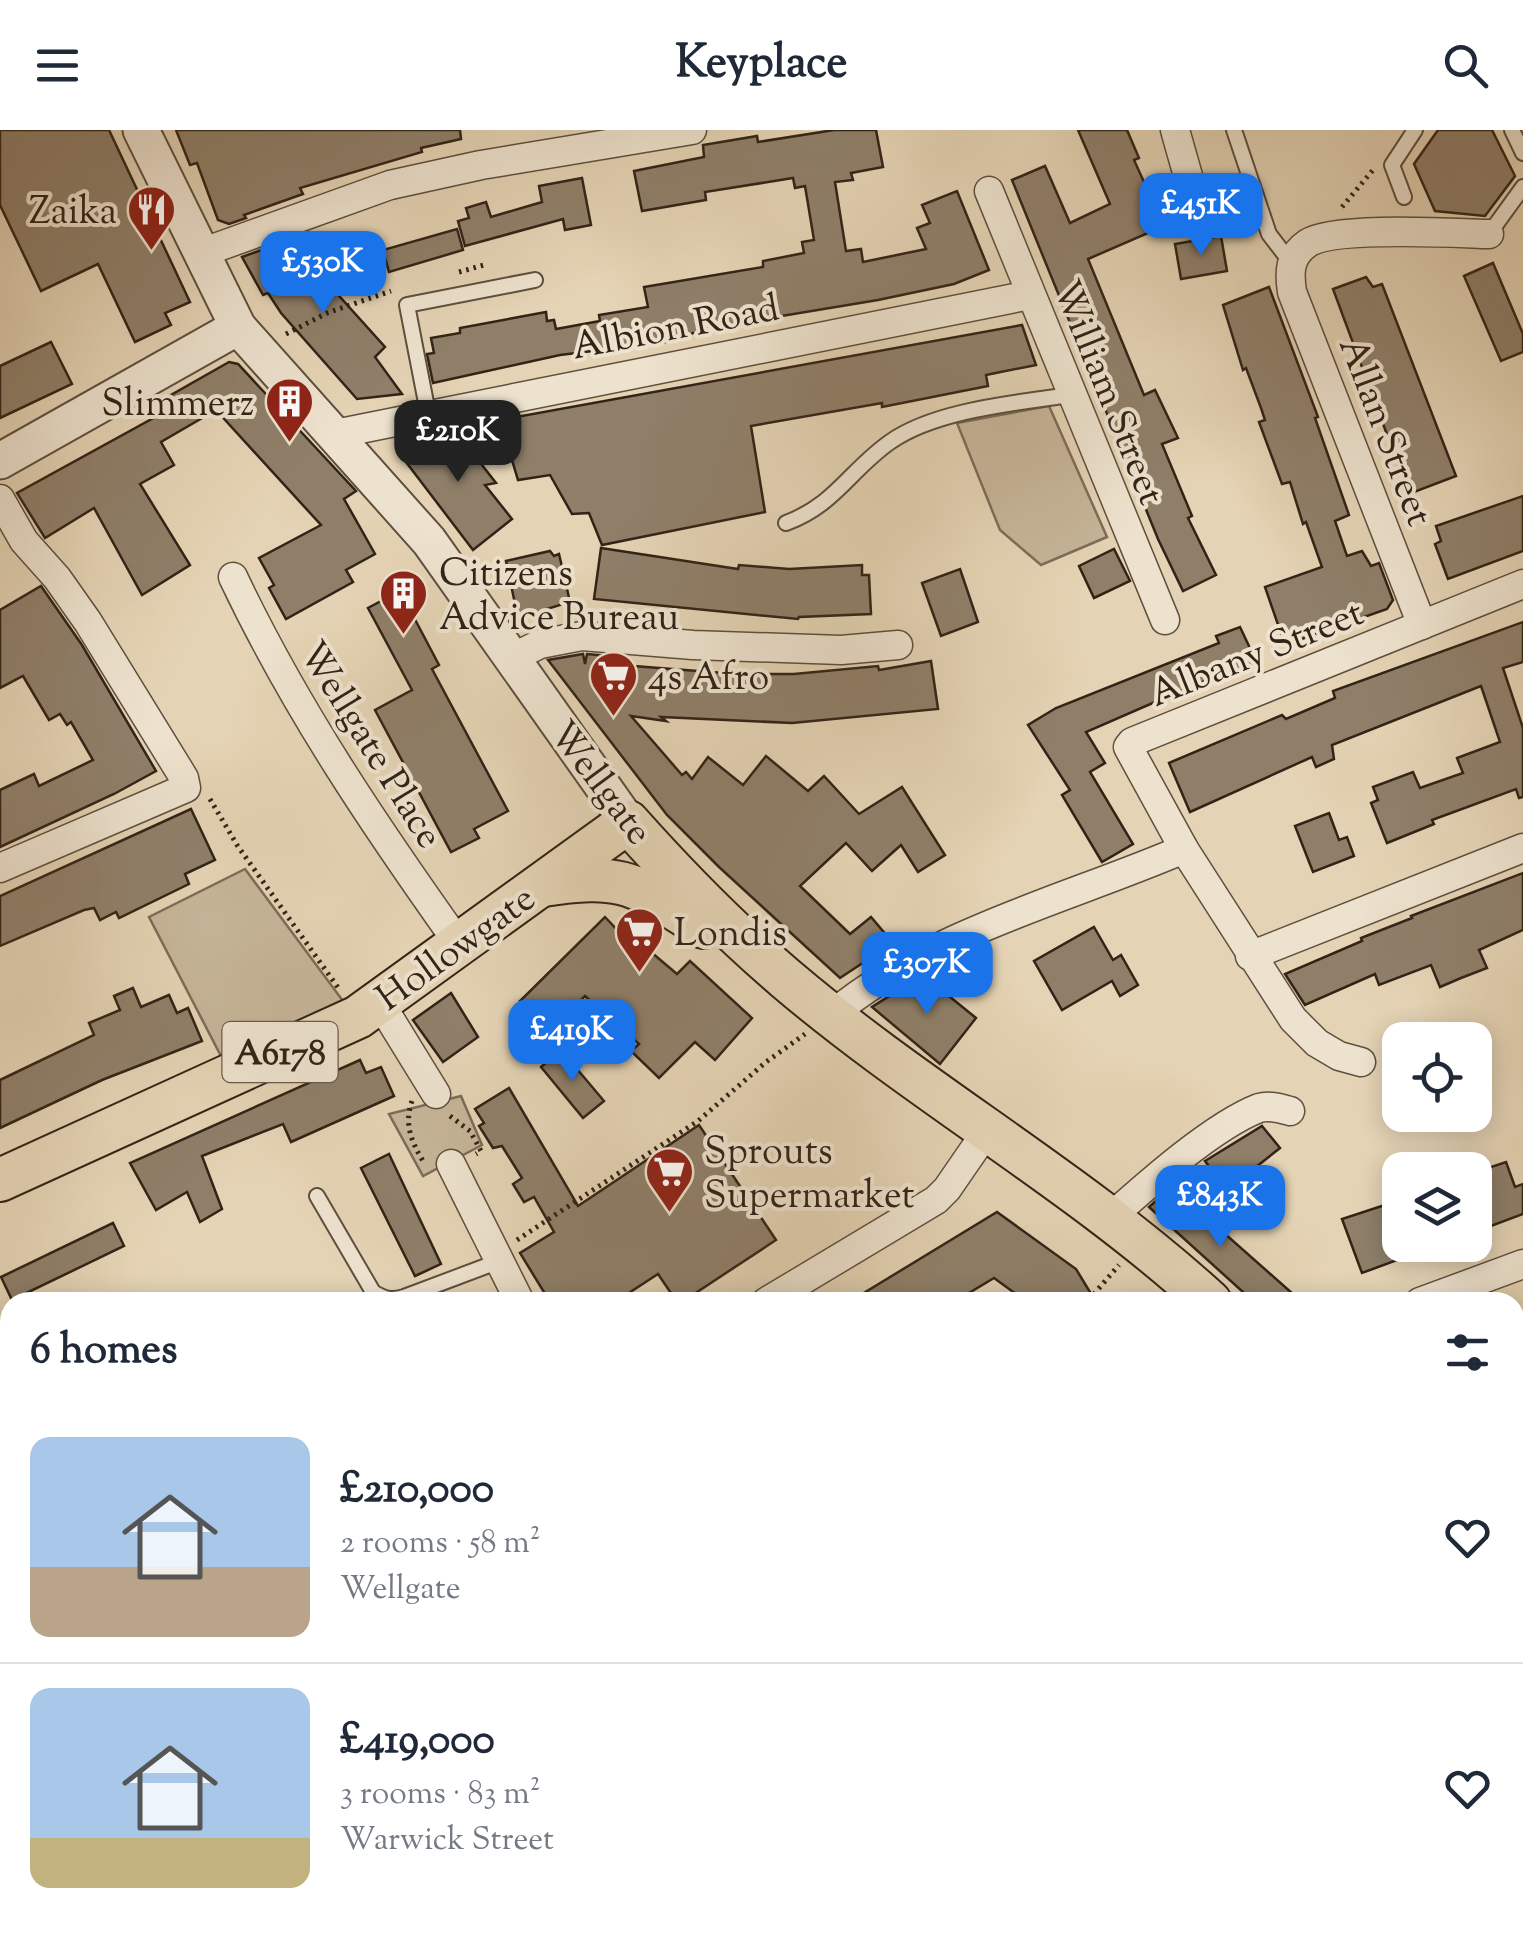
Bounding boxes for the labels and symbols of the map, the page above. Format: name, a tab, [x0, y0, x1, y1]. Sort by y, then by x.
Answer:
pin: £451K	[1131, 173, 1271, 258]
restaurant icon: Zaika	[126, 184, 178, 252]
place label: Zaika	[29, 187, 117, 241]
pin: £530K	[253, 231, 393, 316]
street label: William Street	[1037, 273, 1176, 514]
street label: Albion Road	[568, 283, 784, 376]
street label: Allan Street	[1323, 330, 1444, 535]
building icon: Slimmerz	[263, 376, 315, 444]
place label: Slimmerz	[101, 379, 254, 433]
pin: £210K	[388, 400, 528, 485]
place label: Citizens Advice Bureau	[439, 549, 679, 647]
building icon: Citizens Advice Bureau	[378, 568, 430, 636]
street label: Albany Street	[1142, 588, 1373, 723]
street label: Wellgate Place	[283, 632, 454, 860]
supermarket icon: 4s Afro	[587, 650, 639, 718]
place label: 4s Afro	[648, 653, 769, 707]
street label: Wellgate	[534, 711, 663, 858]
street label: Hollowgate	[367, 874, 548, 1026]
supermarket icon: Londis	[613, 906, 665, 974]
place label: Londis	[674, 909, 787, 963]
pin: £307K	[857, 932, 997, 1017]
pin: £419K	[502, 999, 642, 1084]
road number: A6178	[222, 1022, 338, 1082]
place label: Sprouts Supermarket	[704, 1127, 915, 1225]
supermarket icon: Sprouts Supermarket	[643, 1146, 695, 1214]
pin: £843K	[1150, 1165, 1290, 1250]

